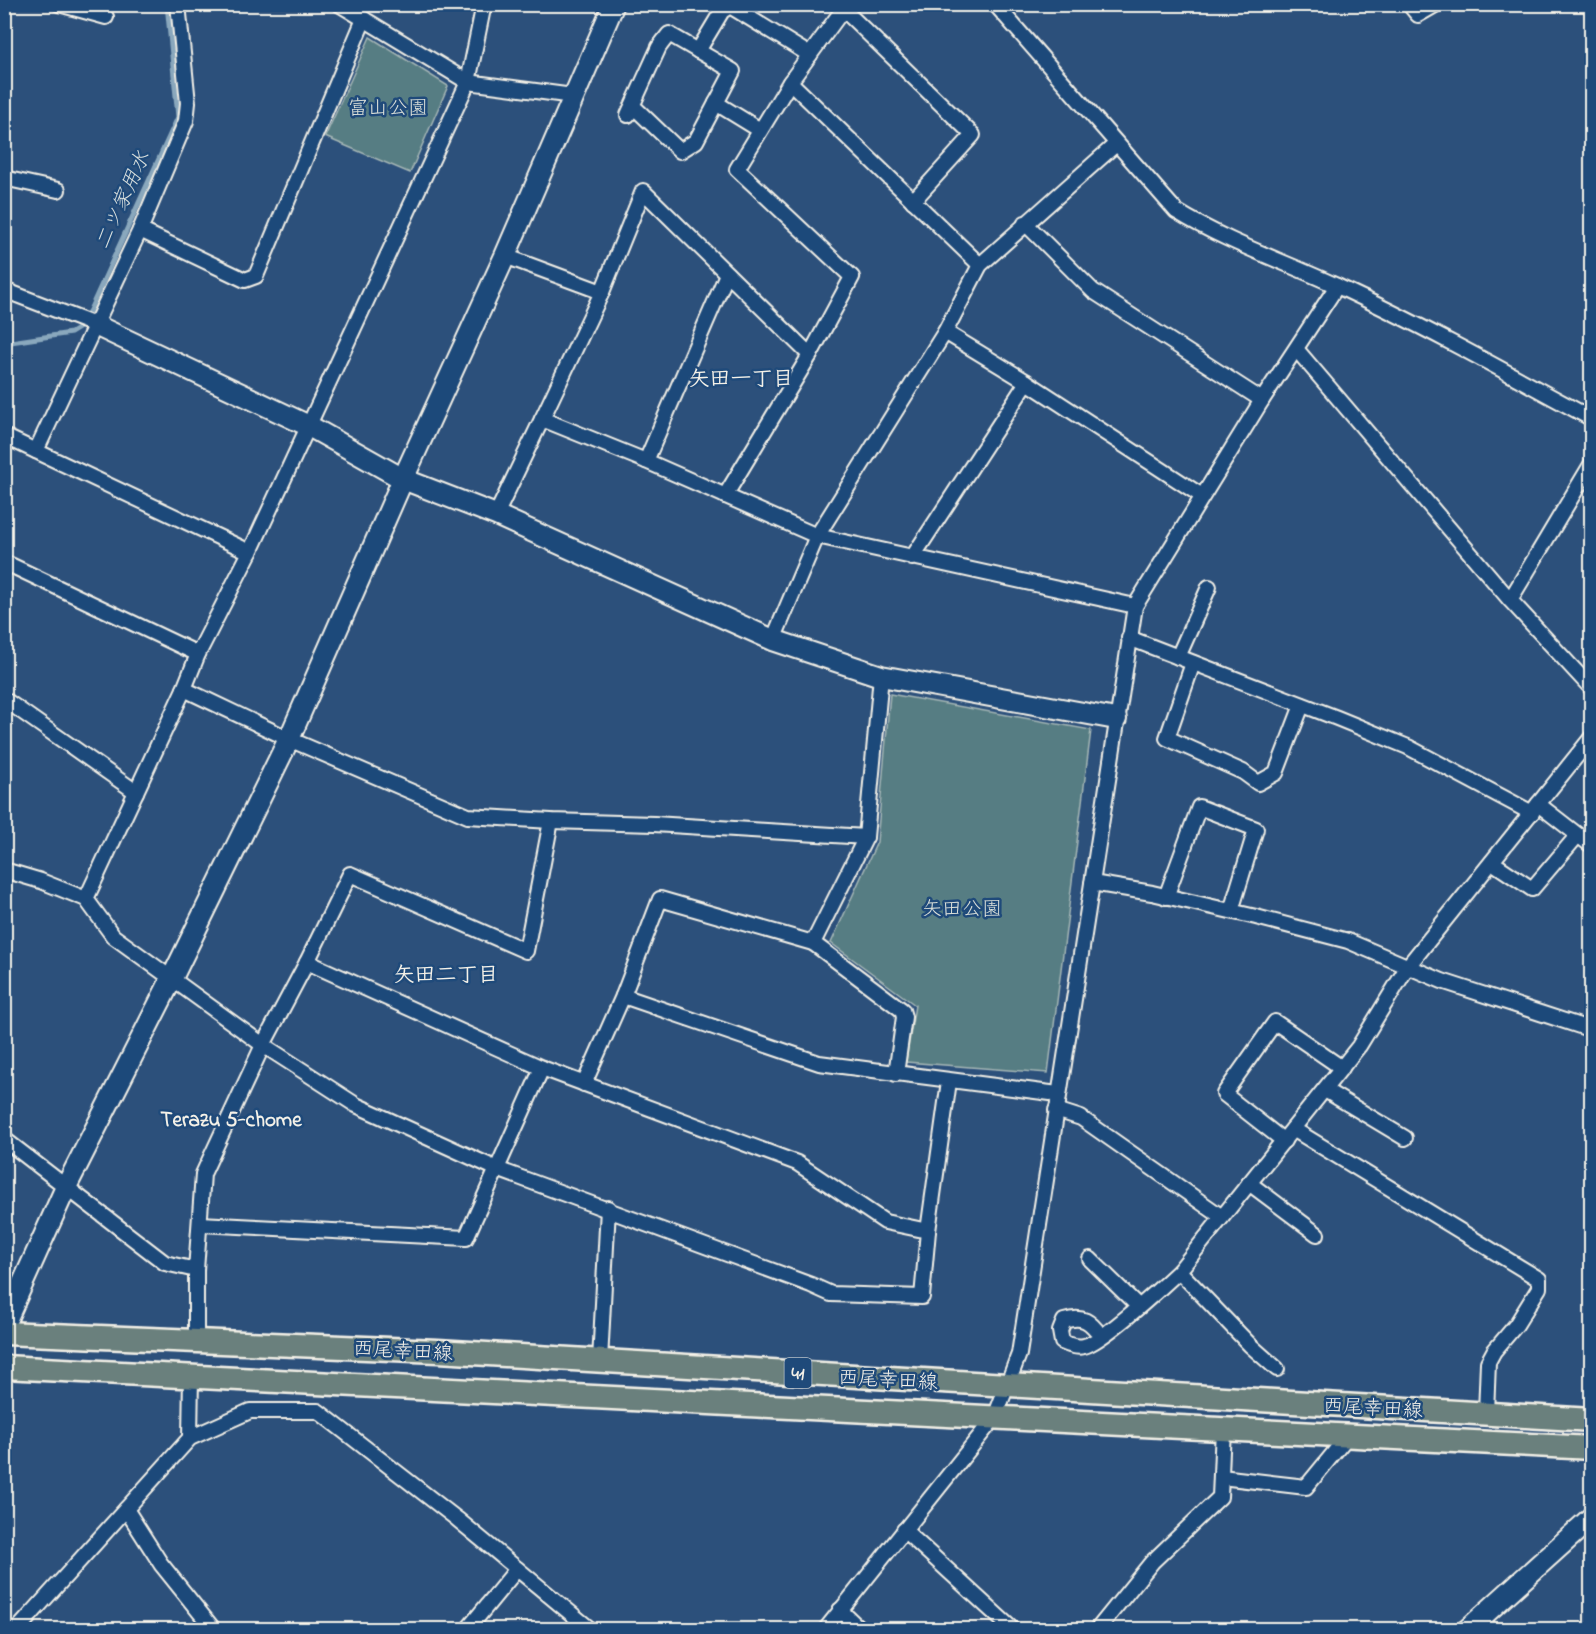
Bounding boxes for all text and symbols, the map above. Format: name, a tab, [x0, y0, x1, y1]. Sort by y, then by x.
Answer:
park label: 富山公園	[348, 95, 428, 124]
water label: 二ツ家用水	[89, 147, 159, 255]
district label: 矢田一丁目	[689, 365, 794, 395]
park label: 矢田公園	[922, 896, 1002, 925]
district label: 矢田二丁目	[394, 961, 499, 991]
district label: Terazu 5-chome	[160, 1106, 302, 1136]
street label: 西尾幸田線	[352, 1335, 454, 1370]
road number: 41	[784, 1358, 812, 1388]
street label: 西尾幸田線	[837, 1364, 939, 1399]
street label: 西尾幸田線	[1322, 1392, 1424, 1427]

